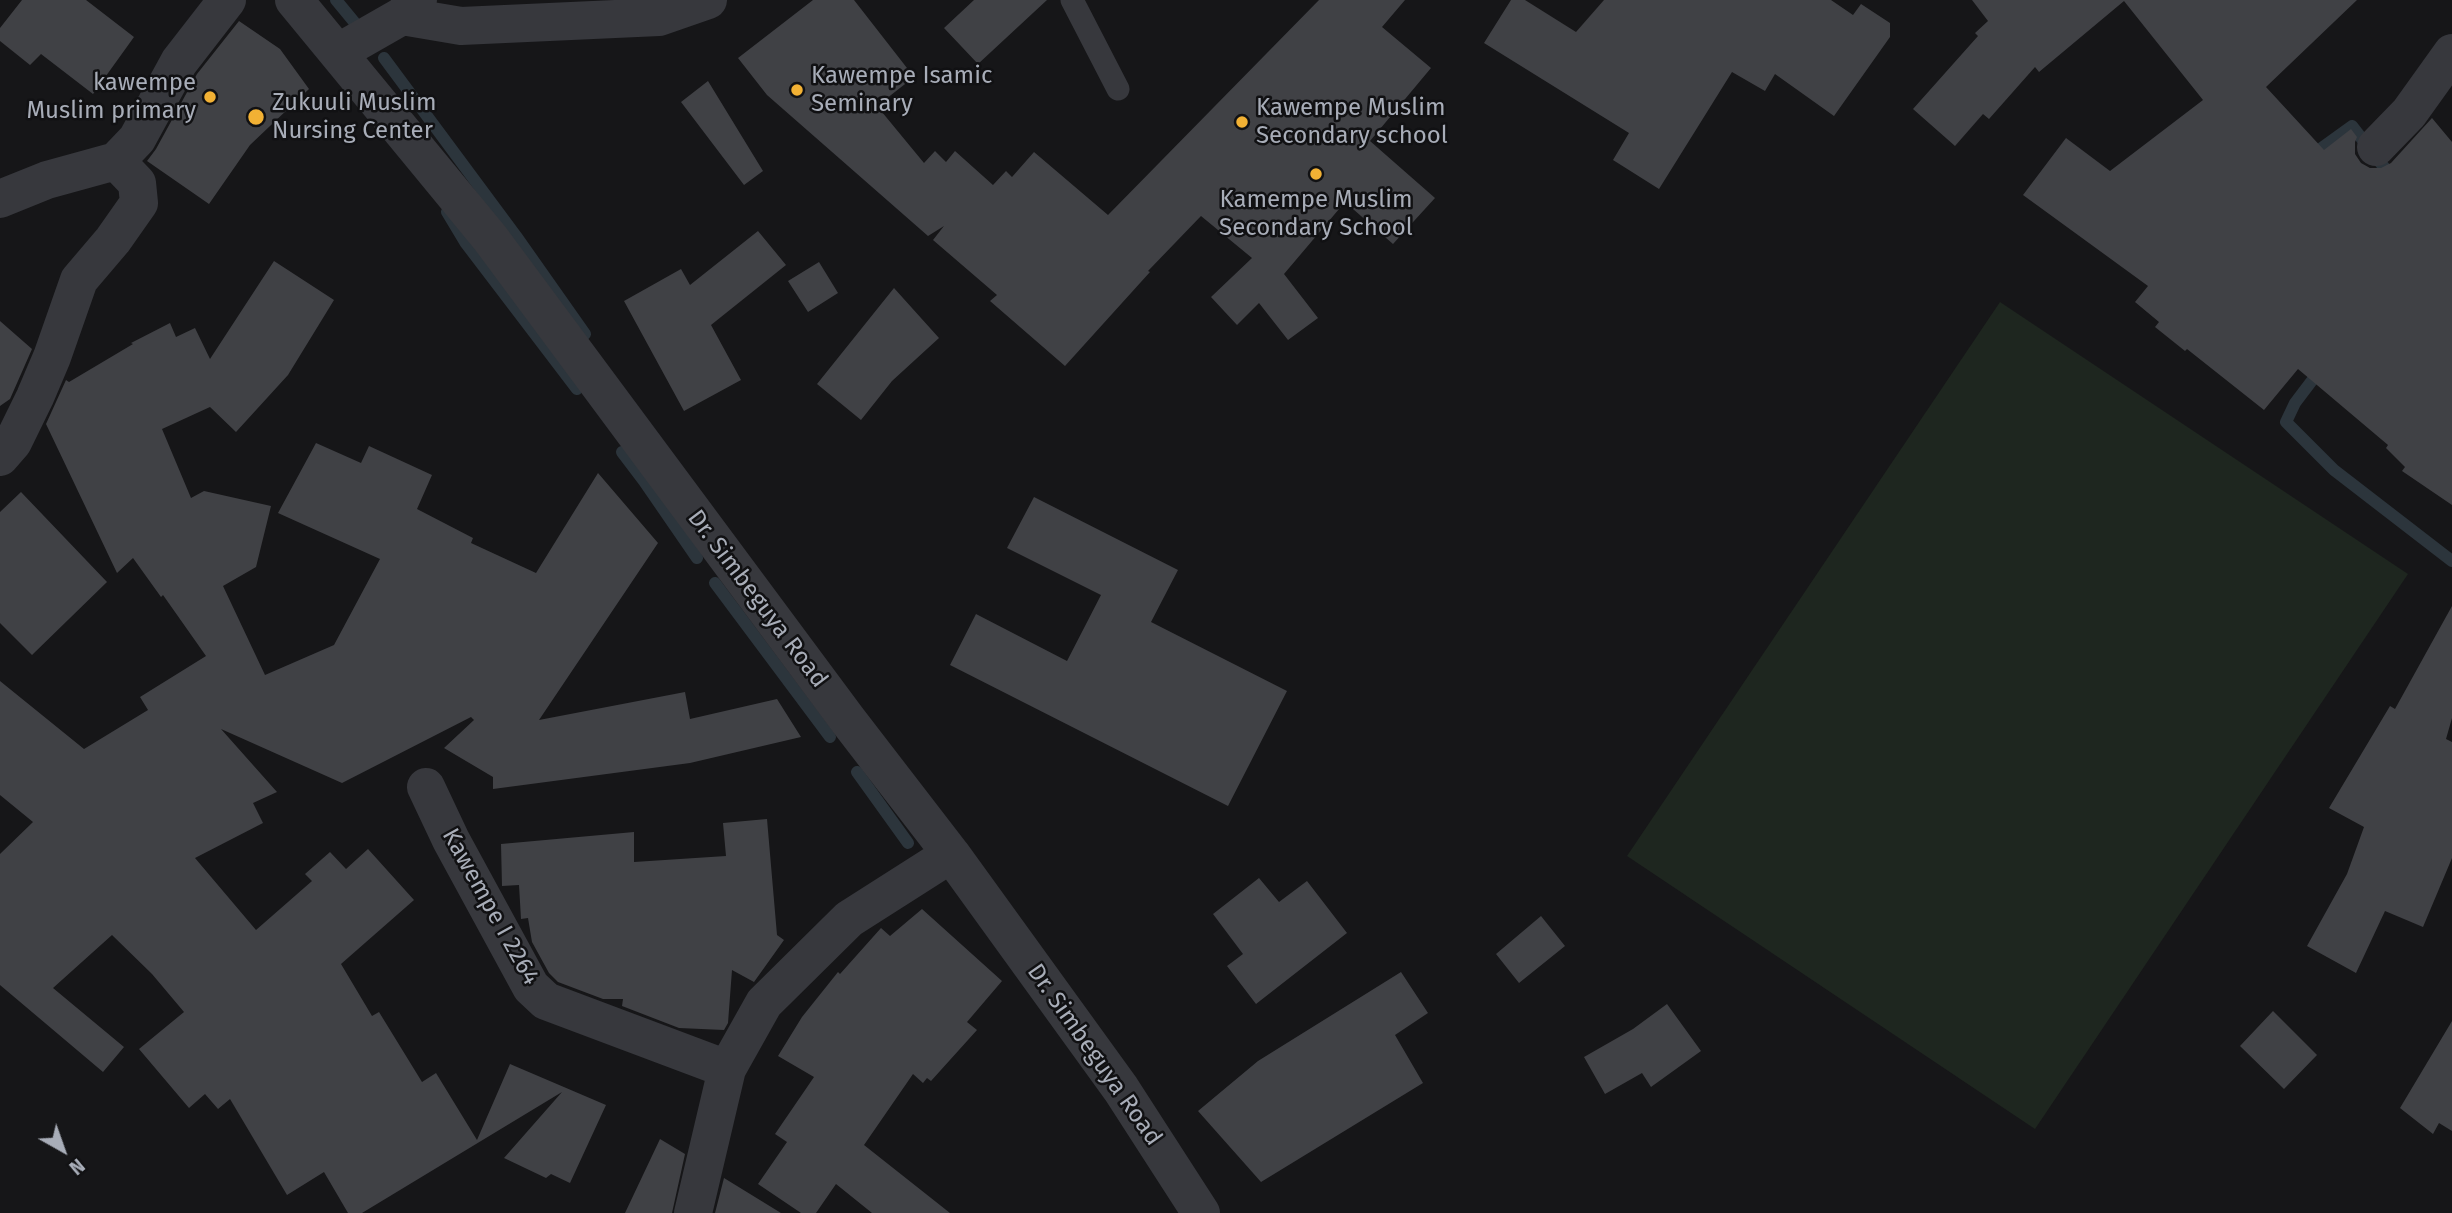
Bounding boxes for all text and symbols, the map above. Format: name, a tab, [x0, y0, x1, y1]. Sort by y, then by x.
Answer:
place label: Kawempe Isamic Seminary	[811, 62, 992, 118]
place label: kawempe Muslim primary	[26, 69, 196, 125]
marker: Kawempe Isamic Seminary	[789, 82, 805, 98]
marker: kawempe Muslim primary	[202, 89, 218, 105]
place label: Zukuuli Muslim Nursing Center	[272, 89, 436, 145]
place label: Kawempe Muslim Secondary school	[1256, 94, 1448, 150]
marker: Zukuuli Muslim Nursing Center	[246, 107, 266, 127]
marker: Kawempe Muslim Secondary school	[1234, 114, 1250, 130]
marker: Kamempe Muslim Secondary School	[1308, 166, 1324, 182]
place label: Kamempe Muslim Secondary School	[1219, 186, 1413, 242]
street label: Dr. Simbeguya Road	[681, 504, 833, 694]
street label: Kawempe I 2264	[435, 824, 545, 990]
street label: Dr. Simbeguya Road	[1021, 959, 1167, 1151]
north arrow	[28, 1115, 98, 1185]
text: N	[65, 1154, 89, 1179]

